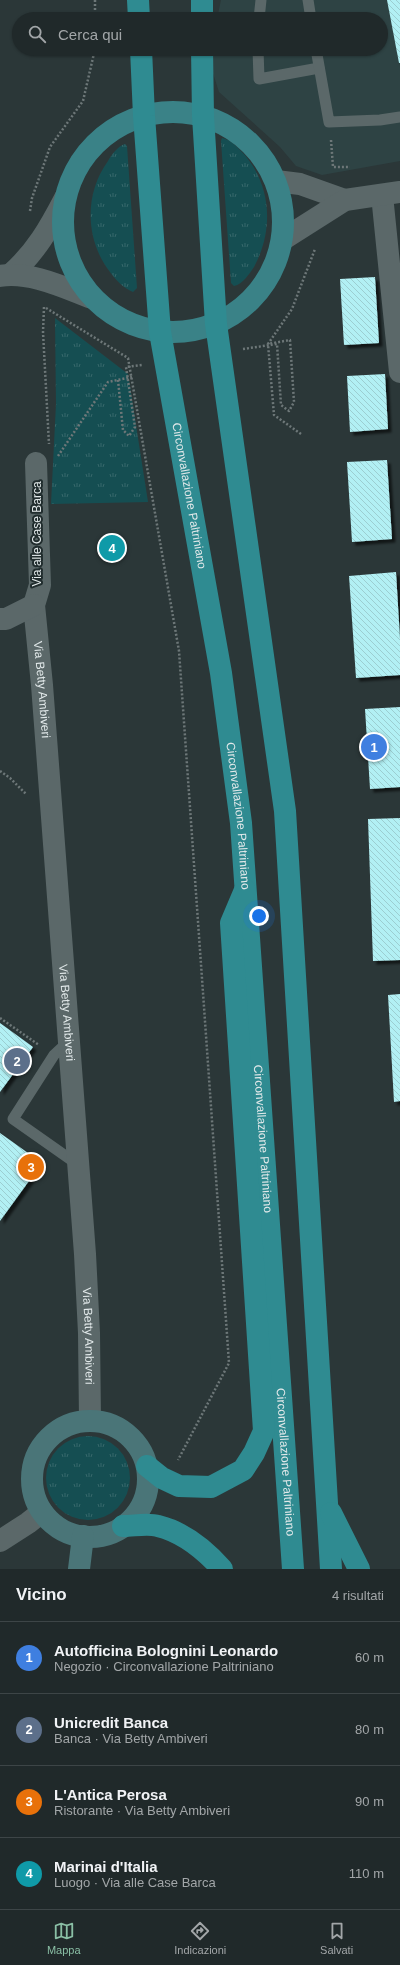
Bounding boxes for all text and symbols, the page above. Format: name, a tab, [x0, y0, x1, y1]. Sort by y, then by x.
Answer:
search box	[12, 12, 388, 56]
icon: search	[26, 23, 48, 45]
text: Cerca qui	[58, 26, 122, 43]
street label: Circonvallazione Paltriniano	[169, 422, 209, 570]
street label: Via alle Case Barca	[30, 481, 44, 587]
pin: 4	[99, 533, 125, 563]
street label: Via Betty Ambiveri	[31, 641, 53, 739]
pin: 1	[361, 732, 387, 762]
street label: Circonvallazione Paltriniano	[223, 741, 253, 890]
your location	[249, 906, 269, 926]
street label: Via Betty Ambiveri	[56, 964, 77, 1062]
pin: 2	[4, 1046, 30, 1076]
street label: Circonvallazione Paltriniano	[251, 1064, 275, 1214]
pin: 3	[18, 1152, 44, 1182]
street label: Via Betty Ambiveri	[80, 1287, 97, 1385]
street label: Circonvallazione Paltriniano	[273, 1388, 298, 1537]
text: Vicino	[16, 1585, 67, 1604]
text: 4 risultati	[332, 1588, 384, 1603]
text: Autofficina Bolognini Leonardo	[54, 1642, 278, 1659]
text: 1	[25, 1650, 33, 1665]
text: 60 m	[355, 1650, 384, 1665]
text: Negozio · Circonvallazione Paltriniano	[54, 1659, 274, 1674]
text: Unicredit Banca	[54, 1714, 168, 1731]
text: 2	[25, 1722, 33, 1737]
text: 80 m	[355, 1722, 384, 1737]
text: Banca · Via Betty Ambiveri	[54, 1731, 208, 1746]
text: L'Antica Perosa	[54, 1786, 167, 1803]
text: 3	[25, 1794, 33, 1809]
text: 90 m	[355, 1794, 384, 1809]
text: Ristorante · Via Betty Ambiveri	[54, 1803, 230, 1818]
text: Marinai d'Italia	[54, 1858, 158, 1875]
text: 4	[25, 1866, 33, 1881]
text: 110 m	[349, 1866, 384, 1881]
text: Luogo · Via alle Case Barca	[54, 1875, 216, 1890]
tab: Mappa	[47, 1920, 81, 1956]
tab: Indicazioni	[174, 1920, 226, 1956]
tab: Salvati	[320, 1920, 353, 1956]

